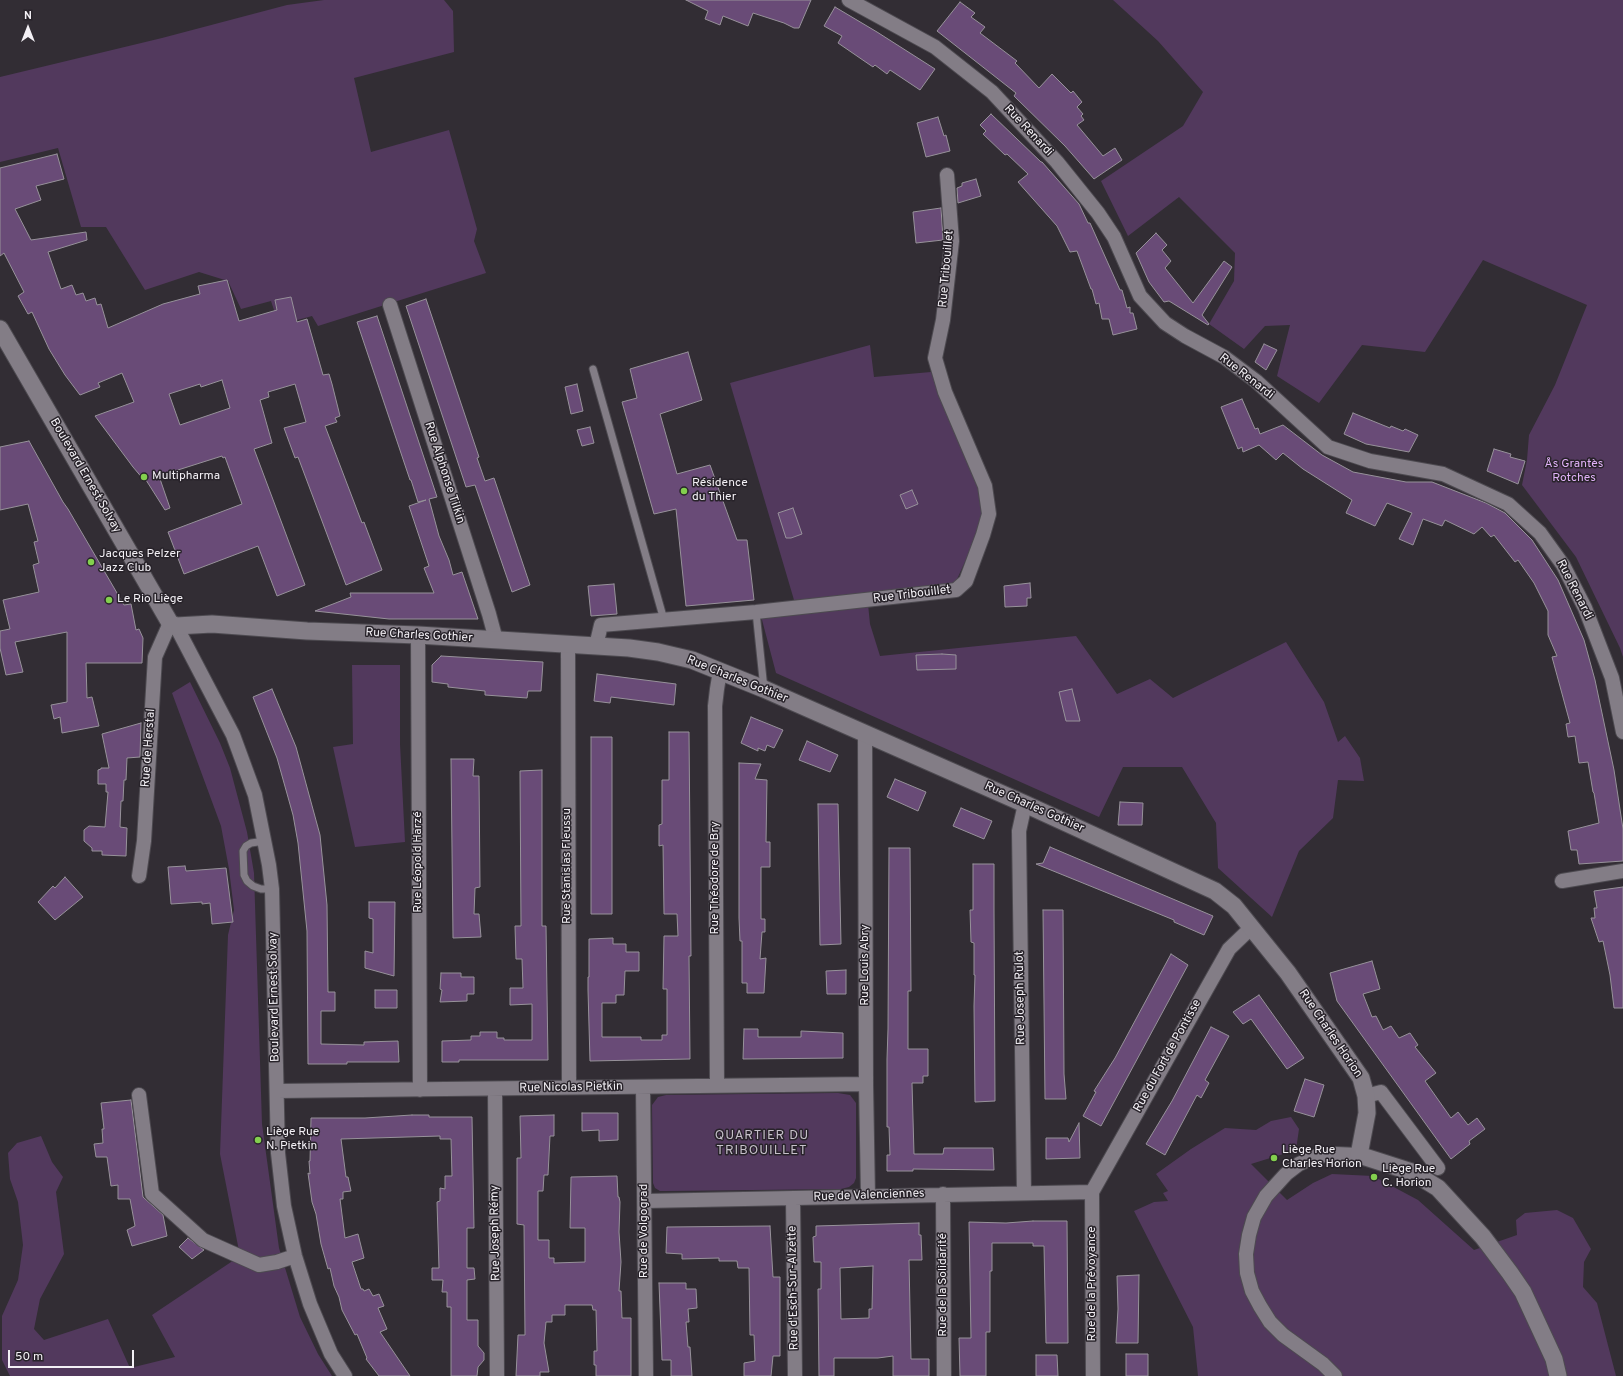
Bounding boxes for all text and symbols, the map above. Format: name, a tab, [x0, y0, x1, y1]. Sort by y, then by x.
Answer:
north arrow	[8, 8, 48, 48]
text: N	[24, 9, 32, 23]
street label: Rue Renardi	[1000, 102, 1056, 160]
street label: Rue Tribouillet	[936, 230, 958, 308]
street label: Rue Renardi	[1216, 351, 1276, 403]
street label: Boulevard Ernest Solvay	[46, 416, 124, 536]
street label: Rue Alphonse Tilkin	[421, 420, 467, 526]
park label: Ås Grantès Rotches	[1545, 458, 1603, 486]
place label: Multipharma	[152, 470, 220, 484]
marker: Multipharma	[139, 472, 149, 482]
place label: Résidence du Thier	[692, 477, 748, 505]
marker: Résidence du Thier	[679, 486, 689, 496]
place label: Jacques Pelzer Jazz Club	[99, 548, 181, 576]
marker: Jacques Pelzer Jazz Club	[86, 557, 96, 567]
street label: Rue Renardi	[1553, 558, 1595, 622]
street label: Rue Tribouillet	[872, 583, 952, 607]
place label: Le Rio Liège	[117, 593, 183, 607]
marker: Le Rio Liège	[104, 595, 114, 605]
street label: Rue Charles Gothier	[365, 626, 473, 646]
street label: Rue Charles Gothier	[684, 653, 790, 707]
street label: Rue de Herstal	[139, 708, 159, 788]
street label: Rue Charles Gothier	[982, 780, 1086, 836]
street label: Rue Stanislas Fleussu	[561, 808, 575, 924]
street label: Rue Léopold Harzé	[412, 811, 426, 913]
street label: Rue Théodore de Bry	[709, 821, 723, 935]
street label: Rue Louis Abry	[859, 924, 873, 1006]
street label: Boulevard Ernest Solvay	[267, 932, 283, 1062]
street label: Rue Joseph Rulot	[1013, 951, 1029, 1045]
street label: Rue Charles Horion	[1295, 987, 1365, 1081]
street label: Rue du Fort de Pontisse	[1131, 997, 1205, 1115]
street label: Rue Nicolas Pietkin	[519, 1080, 623, 1096]
place label: Liège Rue N. Pietkin	[266, 1126, 319, 1154]
district label: QUARTIER DU TRIBOUILLET	[715, 1128, 809, 1159]
marker: Liège Rue N. Pietkin	[253, 1135, 263, 1145]
place label: Liège Rue Charles Horion	[1282, 1144, 1362, 1172]
marker: Liège Rue Charles Horion	[1269, 1153, 1279, 1163]
place label: Liège Rue C. Horion	[1382, 1163, 1435, 1191]
marker: Liège Rue C. Horion	[1369, 1172, 1379, 1182]
street label: Rue de Volgograd	[638, 1184, 652, 1278]
street label: Rue Joseph Rémy	[488, 1185, 504, 1281]
street label: Rue de Valenciennes	[813, 1187, 925, 1205]
street label: Rue d'Esch-Sur-Alzette	[786, 1225, 802, 1351]
street label: Rue de la Prévoyance	[1086, 1226, 1100, 1342]
street label: Rue de la Solidarité	[937, 1233, 951, 1337]
scale bar	[10, 1342, 136, 1368]
text: 50 m	[15, 1349, 43, 1365]

